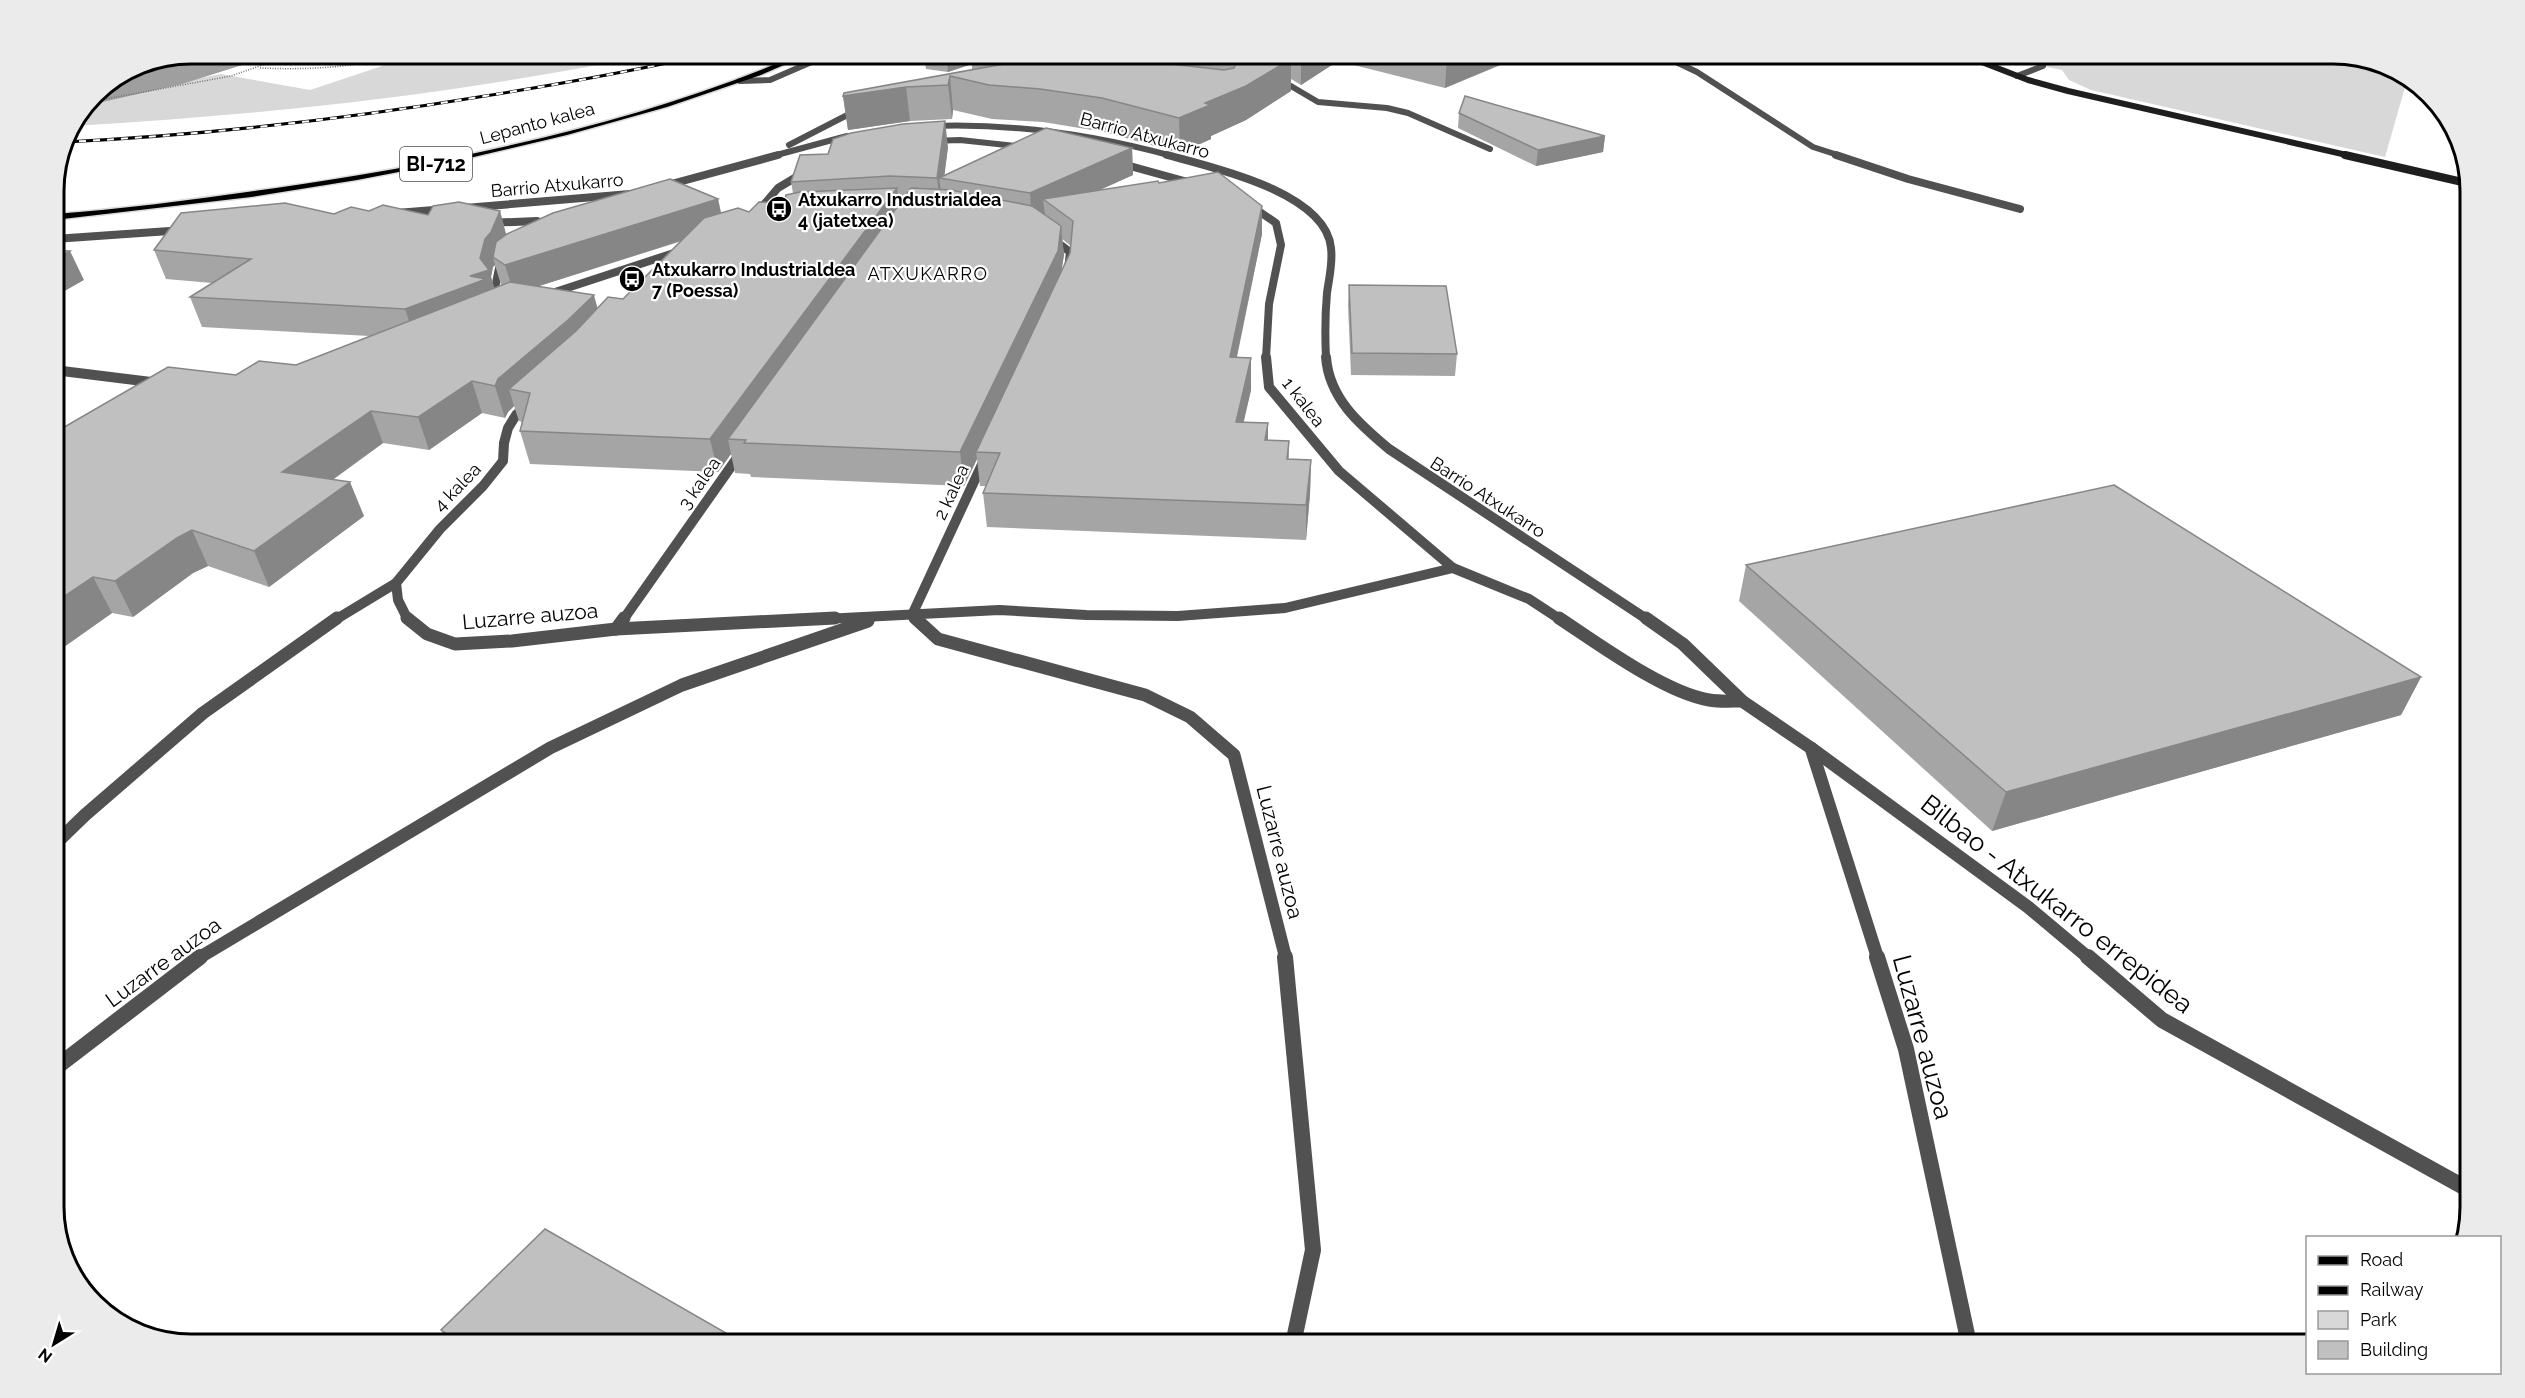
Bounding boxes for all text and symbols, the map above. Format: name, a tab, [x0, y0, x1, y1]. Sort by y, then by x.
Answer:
street label: Lepanto kalea	[477, 98, 597, 148]
street label: Barrio Atxukarro	[1078, 108, 1212, 162]
road number: BI-712	[400, 147, 472, 181]
street label: Barrio Atxukarro	[490, 169, 624, 201]
place label: Atxukarro Industrialdea 4 (jatetxea)	[798, 189, 1001, 231]
bus stop icon: Atxukarro Industrialdea 4 (jatetxea)	[764, 194, 794, 224]
place label: Atxukarro Industrialdea 7 (Poessa)	[652, 259, 855, 301]
district label: ATXUKARRO	[867, 263, 989, 284]
bus stop icon: Atxukarro Industrialdea 7 (Poessa)	[617, 264, 647, 294]
street label: 1 kalea	[1278, 373, 1330, 431]
street label: Barrio Atxukarro	[1426, 452, 1550, 542]
street label: 3 kalea	[674, 453, 724, 513]
street label: 4 kalea	[429, 458, 485, 516]
street label: 2 kalea	[929, 461, 973, 523]
street label: Luzarre auzoa	[461, 598, 599, 634]
street label: Luzarre auzoa	[1251, 783, 1309, 921]
street label: Bilbao - Atxukarro errepidea	[1915, 788, 2199, 1020]
street label: Luzarre auzoa	[100, 912, 226, 1012]
street label: Luzarre auzoa	[1887, 951, 1959, 1123]
legend	[2306, 1236, 2501, 1374]
text: Road	[2360, 1249, 2403, 1270]
text: Railway	[2360, 1279, 2424, 1300]
text: Park	[2360, 1309, 2397, 1330]
north arrow	[24, 1314, 84, 1374]
text: Building	[2360, 1339, 2428, 1360]
text: N	[35, 1344, 56, 1367]

